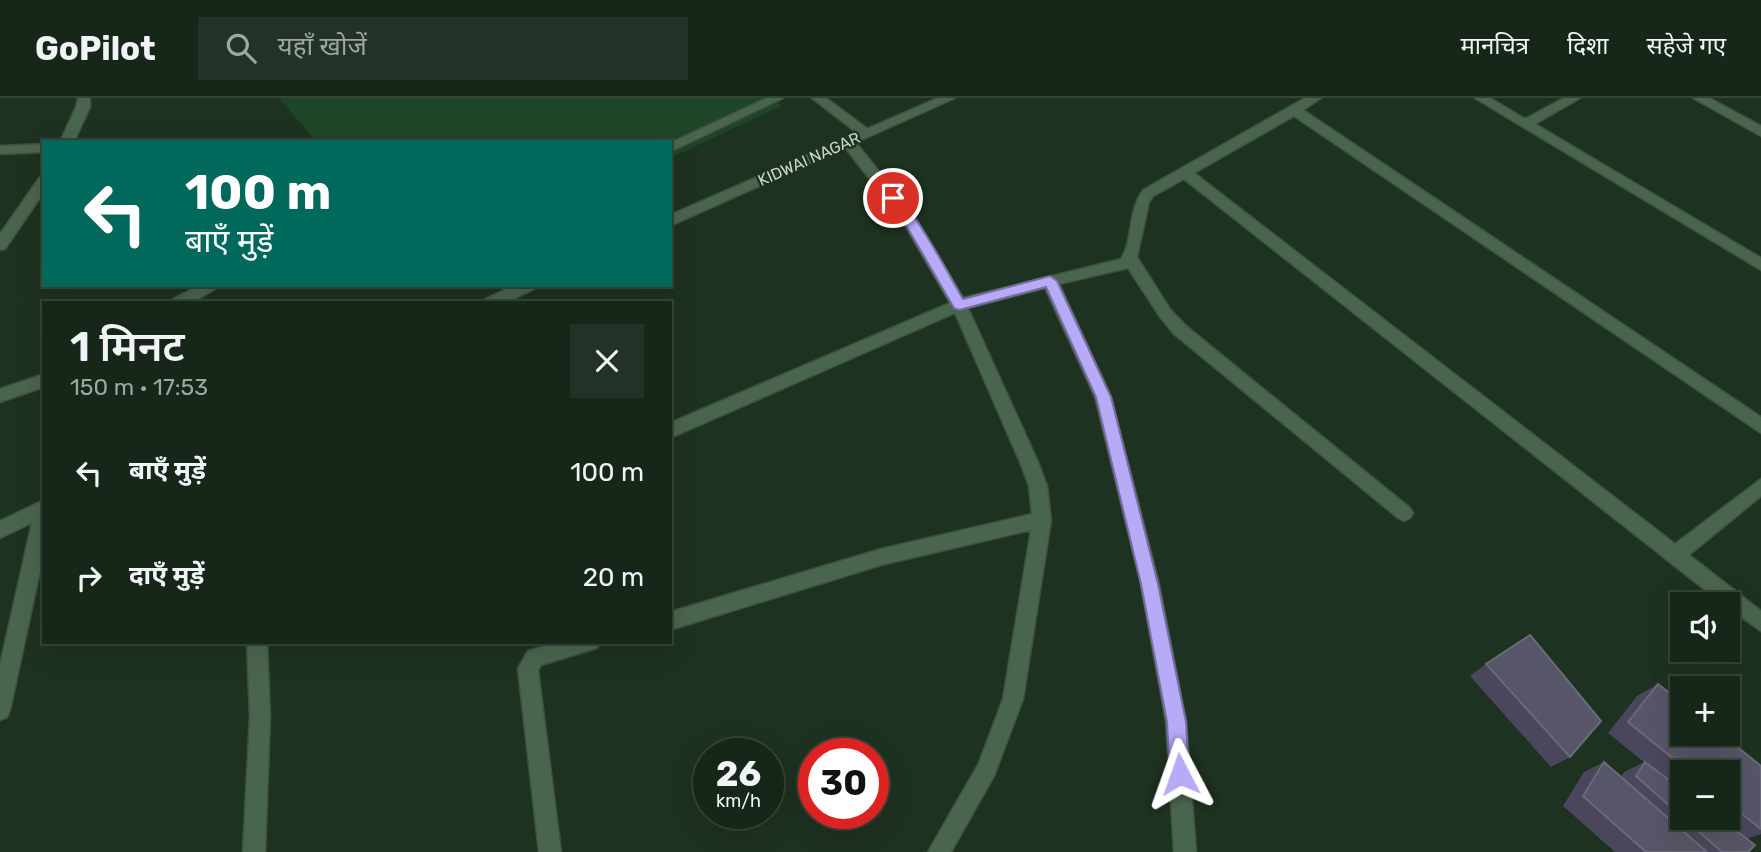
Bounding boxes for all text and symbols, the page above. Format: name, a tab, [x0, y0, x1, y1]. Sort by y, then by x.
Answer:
search box	[198, 17, 688, 80]
text: GoPilot	[35, 29, 156, 68]
icon: search	[222, 29, 260, 67]
text: यहाँ खोजें	[278, 31, 367, 62]
text: मानचित्र	[1460, 32, 1529, 60]
text: दिशा	[1567, 32, 1609, 60]
text: सहेजे गए	[1647, 32, 1726, 60]
street label: KIDWAI NAGAR	[755, 128, 863, 190]
text: 100 m	[185, 163, 331, 221]
icon: left	[70, 168, 161, 259]
pin	[863, 168, 923, 228]
icon: arrive	[874, 179, 912, 217]
text: बाएँ मुड़ें	[185, 222, 273, 260]
text: 1 मिनट	[70, 322, 185, 372]
button: close	[570, 324, 644, 398]
text: 150 m · 17:53	[70, 373, 208, 401]
icon: left	[70, 454, 108, 492]
text: बाएँ मुड़ें	[129, 455, 206, 486]
text: 100 m	[570, 457, 644, 488]
icon: right	[70, 559, 108, 597]
text: दाएँ मुड़ें	[129, 560, 204, 591]
text: 20 m	[583, 562, 644, 593]
map controls	[1670, 592, 1740, 830]
button: sound	[1670, 592, 1740, 662]
button: +	[1670, 676, 1740, 746]
position arrow	[1143, 737, 1217, 811]
speed limit sign: 30	[798, 738, 889, 829]
text: 26	[716, 753, 761, 795]
button: −	[1670, 760, 1740, 830]
text: km/h	[716, 790, 761, 812]

